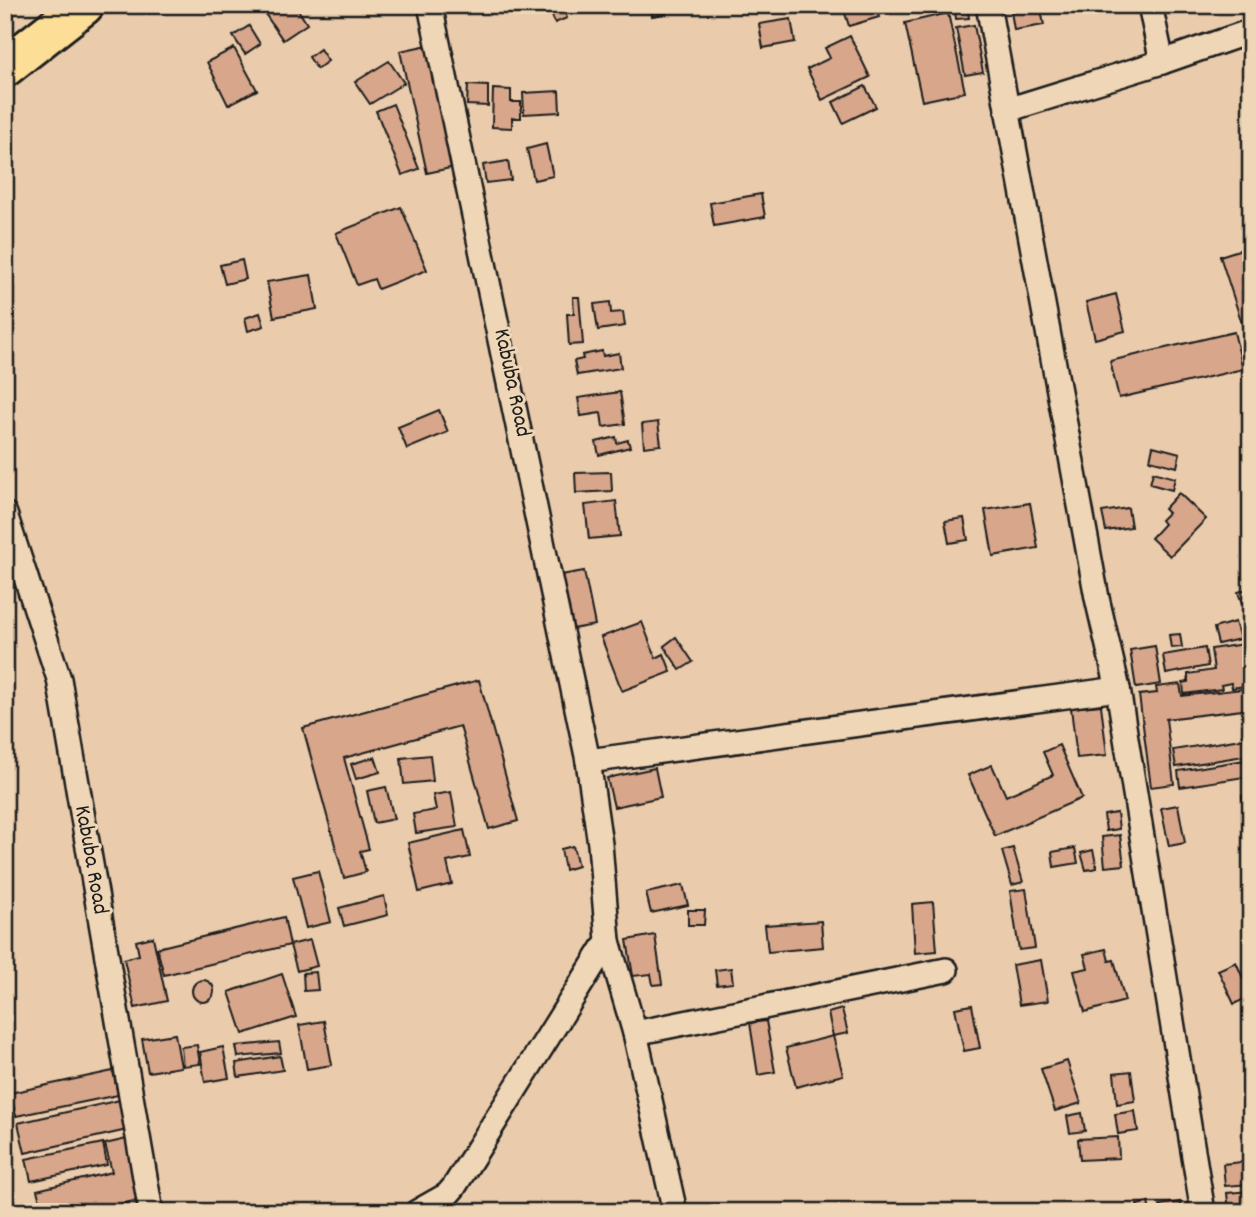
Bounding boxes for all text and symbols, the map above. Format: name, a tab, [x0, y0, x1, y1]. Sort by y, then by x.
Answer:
street label: Kabuba Road	[483, 326, 539, 440]
street label: Kabuba Road	[64, 803, 116, 917]

